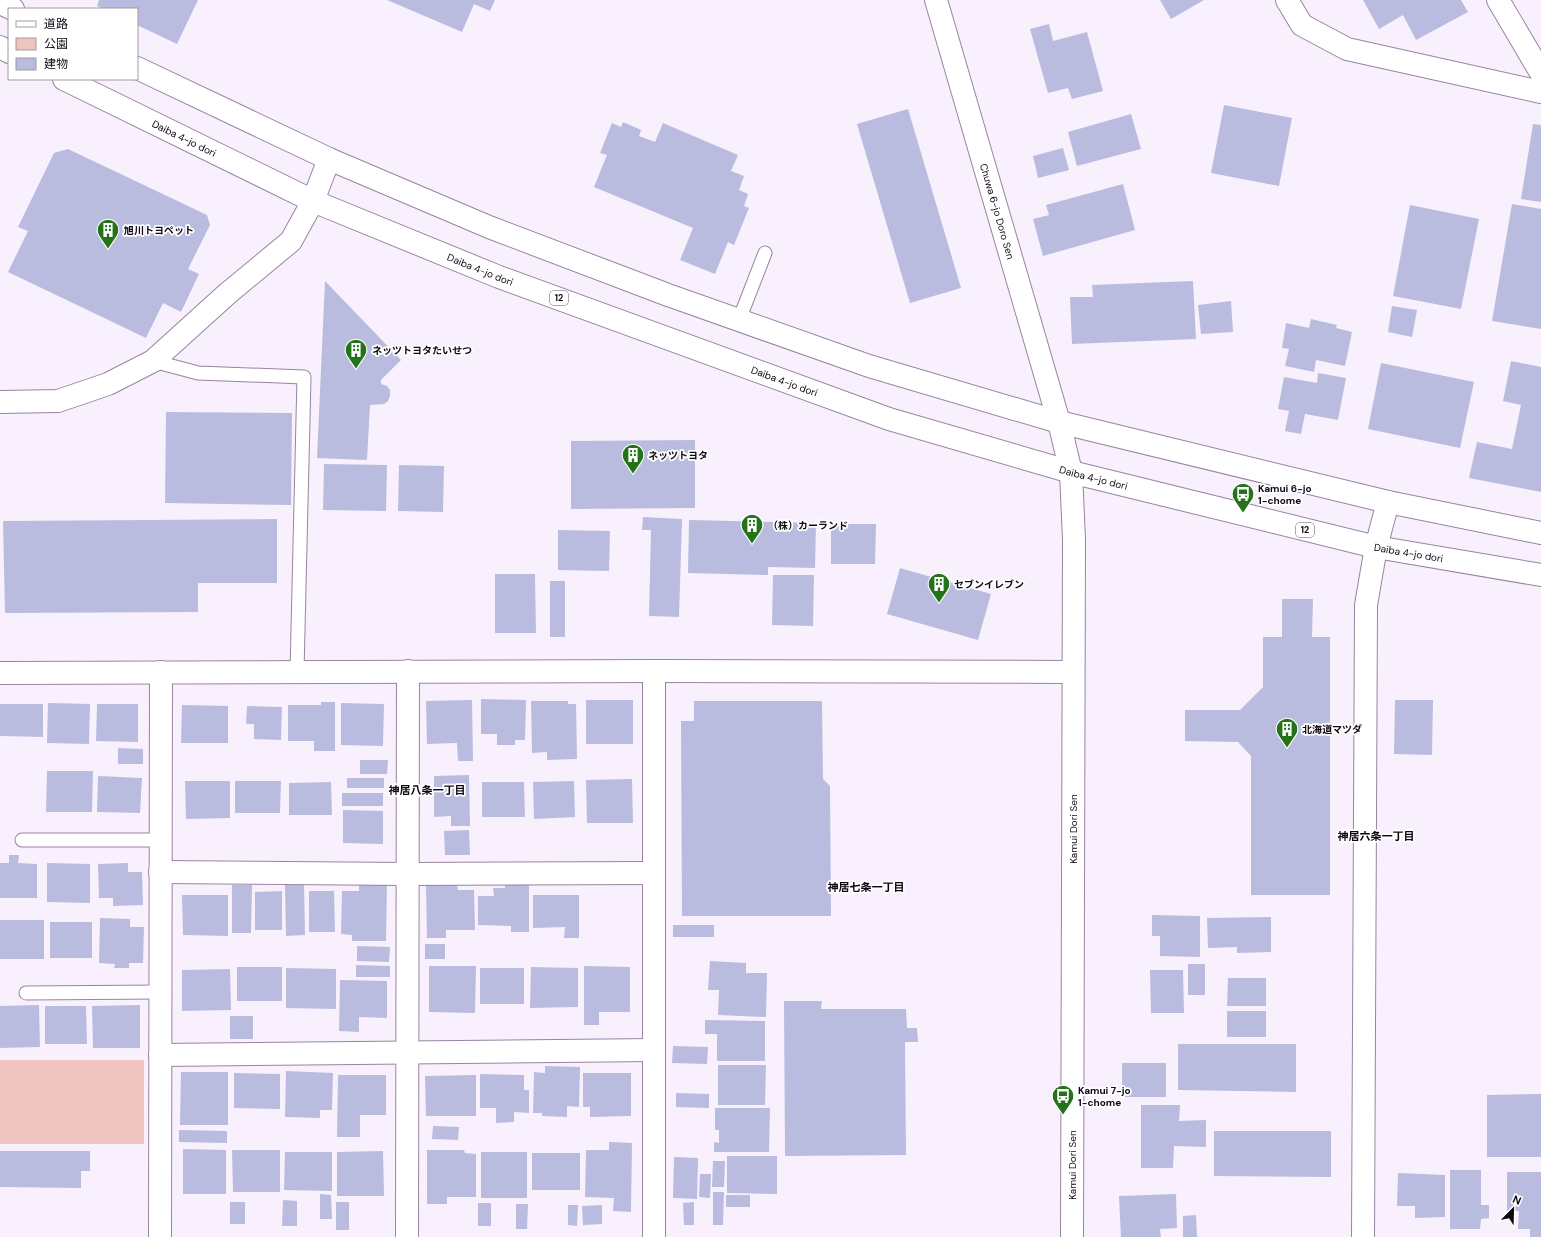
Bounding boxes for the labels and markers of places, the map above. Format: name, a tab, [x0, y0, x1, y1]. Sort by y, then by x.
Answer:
building icon: 旭川トヨペット	[95, 217, 121, 250]
place label: 旭川トヨペット	[123, 224, 194, 237]
building icon: ネッツトヨタたいせつ	[343, 337, 369, 370]
place label: ネッツトヨタたいせつ	[372, 344, 472, 357]
building icon: ネッツトヨタ	[620, 442, 646, 475]
place label: ネッツトヨタ	[648, 449, 708, 462]
bus stop icon: Kamui 6-jo 1-chome	[1230, 481, 1256, 514]
place label: Kamui 6-jo 1-chome	[1258, 482, 1312, 507]
building icon: （株）カーランド	[739, 512, 765, 545]
place label: （株）カーランド	[768, 519, 848, 532]
building icon: セブンイレブン	[926, 571, 952, 604]
place label: セブンイレブン	[954, 578, 1024, 591]
building icon: 北海道マツダ	[1274, 716, 1300, 749]
place label: 北海道マツダ	[1302, 723, 1362, 736]
bus stop icon: Kamui 7-jo 1-chome	[1050, 1083, 1076, 1116]
place label: Kamui 7-jo 1-chome	[1078, 1084, 1131, 1109]

